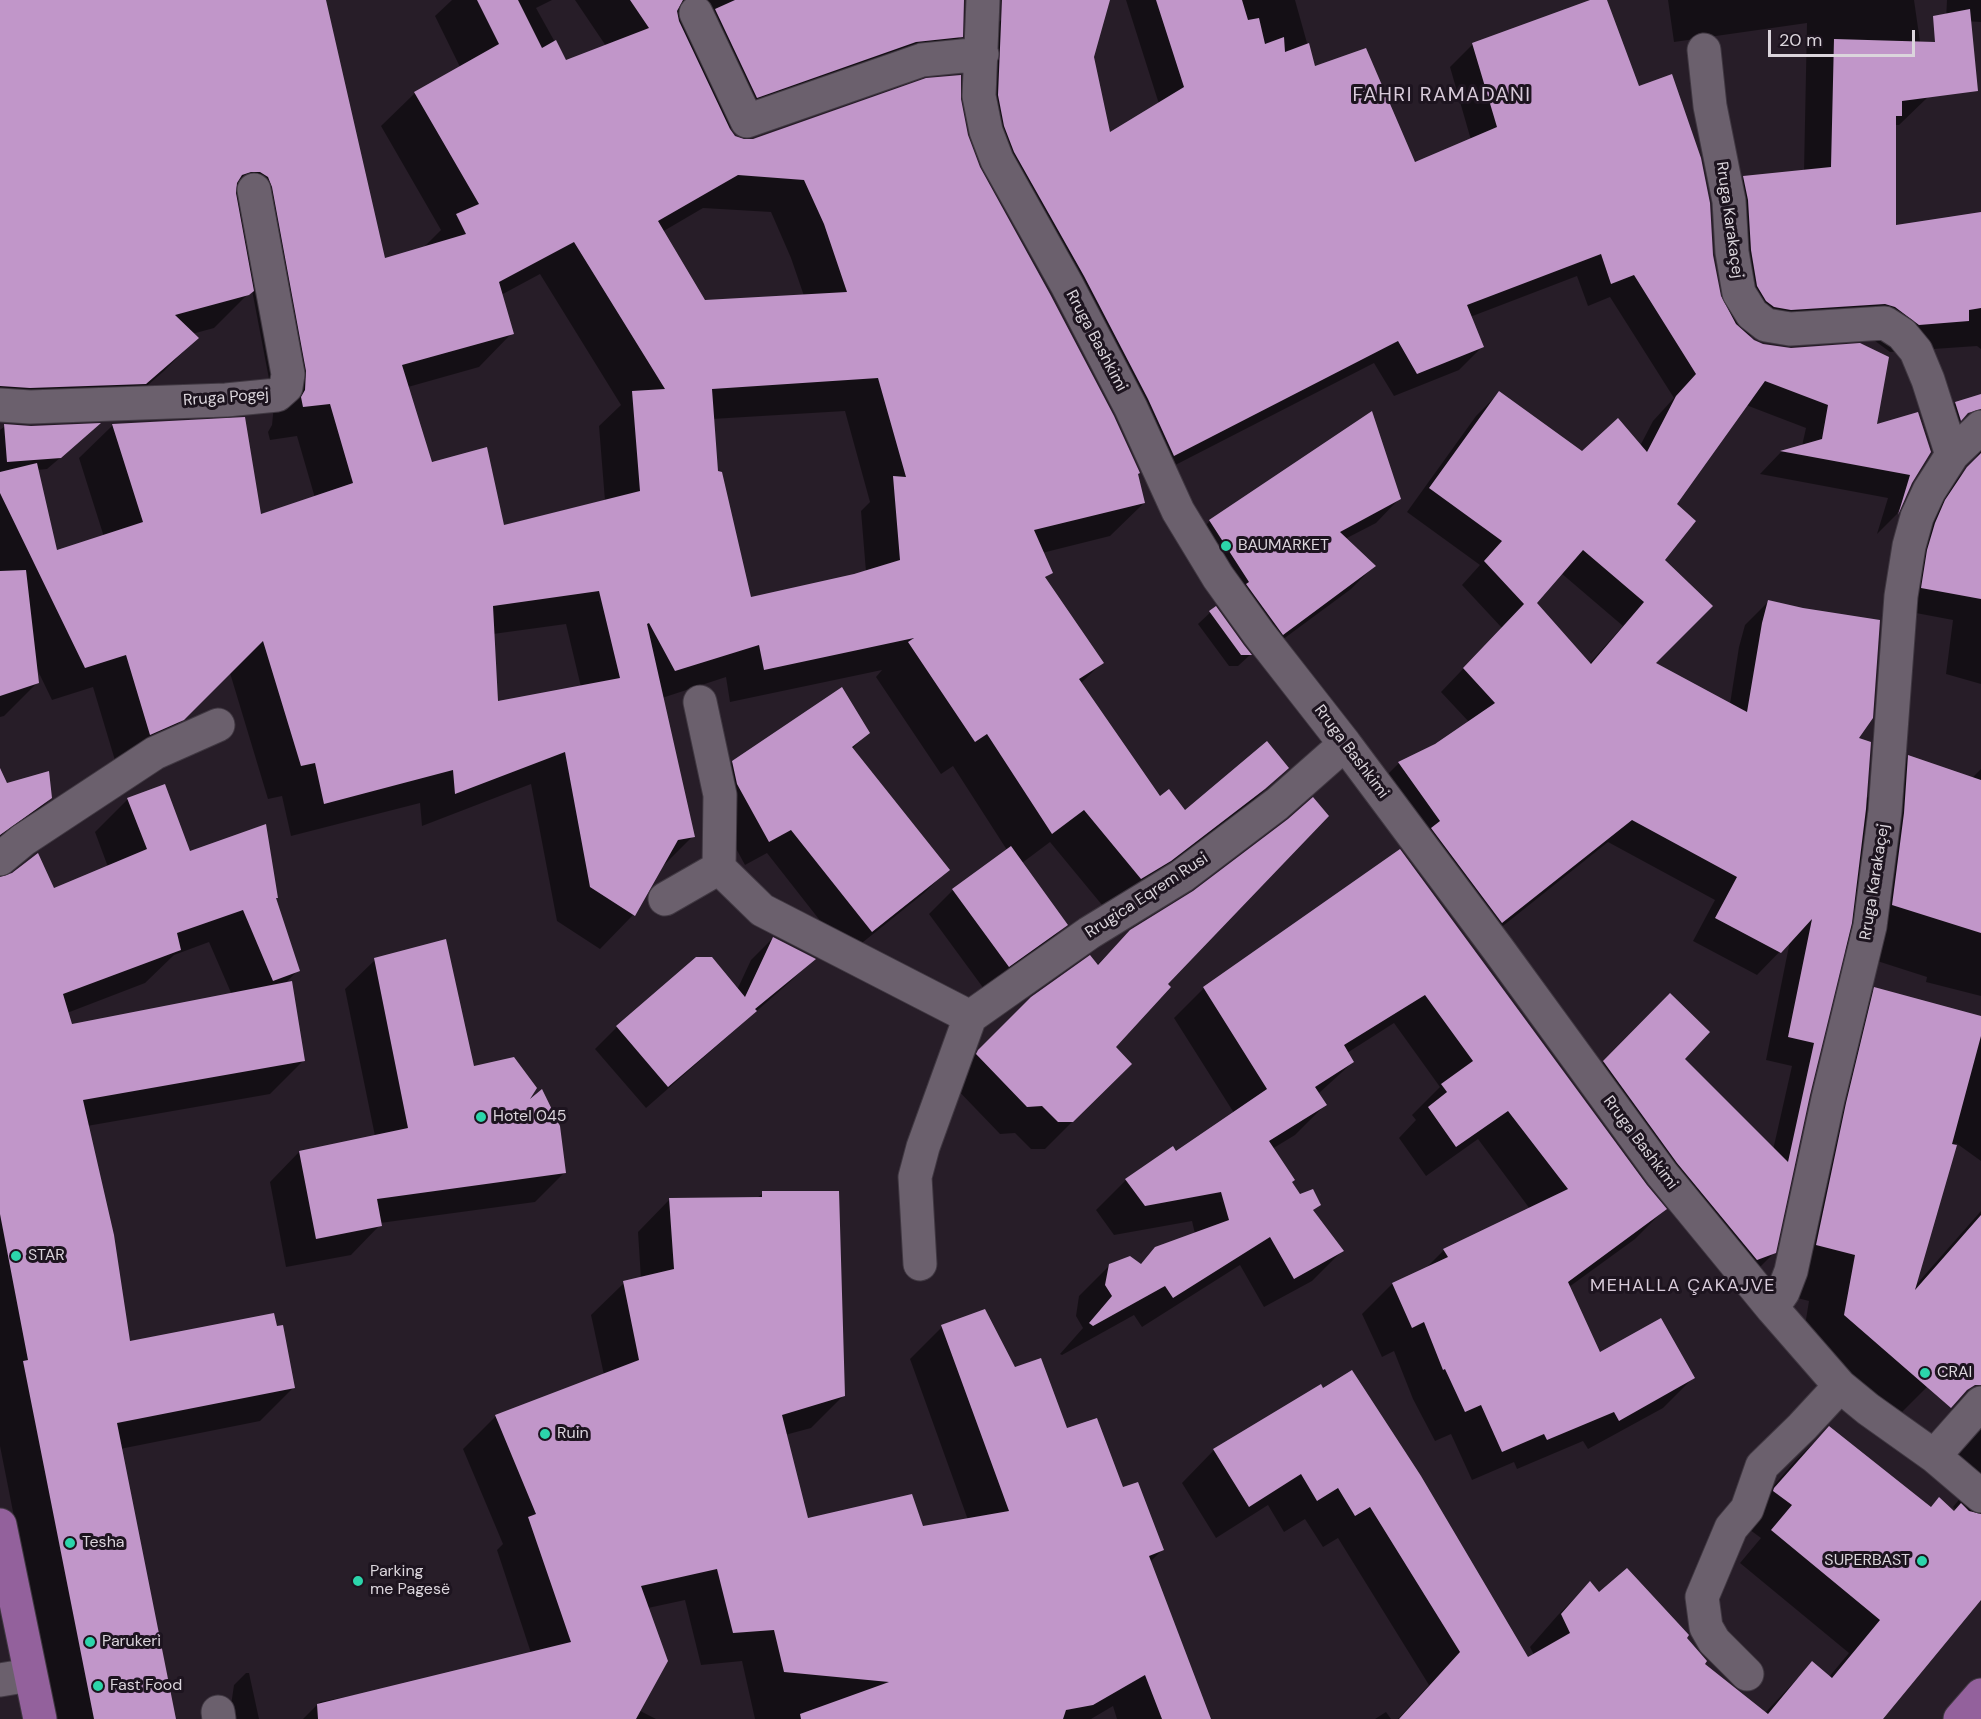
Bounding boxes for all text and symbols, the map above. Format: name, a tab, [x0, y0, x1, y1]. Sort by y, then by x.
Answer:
scale bar	[1771, 18, 1918, 56]
text: 20 m	[1779, 28, 1822, 52]
district label: FAHRI RAMADANI	[1353, 84, 1531, 108]
street label: Rruga Karakaçej	[1711, 160, 1747, 280]
street label: Rruga Bashkimi	[1061, 287, 1131, 395]
street label: Rruga Pogej	[182, 385, 270, 411]
place label: BAUMARKET	[1238, 536, 1329, 556]
marker: BAUMARKET	[1219, 539, 1233, 553]
street label: Rruga Bashkimi	[1310, 701, 1392, 803]
street label: Rruga Karakaçej	[1856, 822, 1894, 942]
street label: Rrugica Eqrem Rusi	[1082, 849, 1212, 943]
street label: Rruga Bashkimi	[1599, 1092, 1681, 1194]
place label: Hotel 045	[493, 1107, 566, 1127]
marker: Hotel 045	[474, 1110, 488, 1124]
place label: STAR	[28, 1246, 65, 1266]
marker: STAR	[9, 1249, 23, 1263]
district label: MEHALLA ÇAKAJVE	[1590, 1275, 1776, 1297]
place label: CRAI	[1937, 1363, 1972, 1383]
marker: CRAI	[1918, 1366, 1932, 1380]
place label: Ruin	[557, 1424, 589, 1444]
marker: Ruin	[538, 1427, 552, 1441]
place label: Tesha	[82, 1533, 125, 1553]
marker: Tesha	[63, 1536, 77, 1550]
place label: SUPERBAST	[1824, 1551, 1910, 1571]
marker: SUPERBAST	[1915, 1554, 1929, 1568]
place label: Parking me Pagesë	[370, 1562, 450, 1600]
marker: Parking me Pagesë	[351, 1574, 365, 1588]
place label: Parukeri	[102, 1632, 161, 1652]
marker: Parukeri	[83, 1635, 97, 1649]
place label: Fast Food	[110, 1676, 182, 1696]
marker: Fast Food	[91, 1679, 105, 1693]

